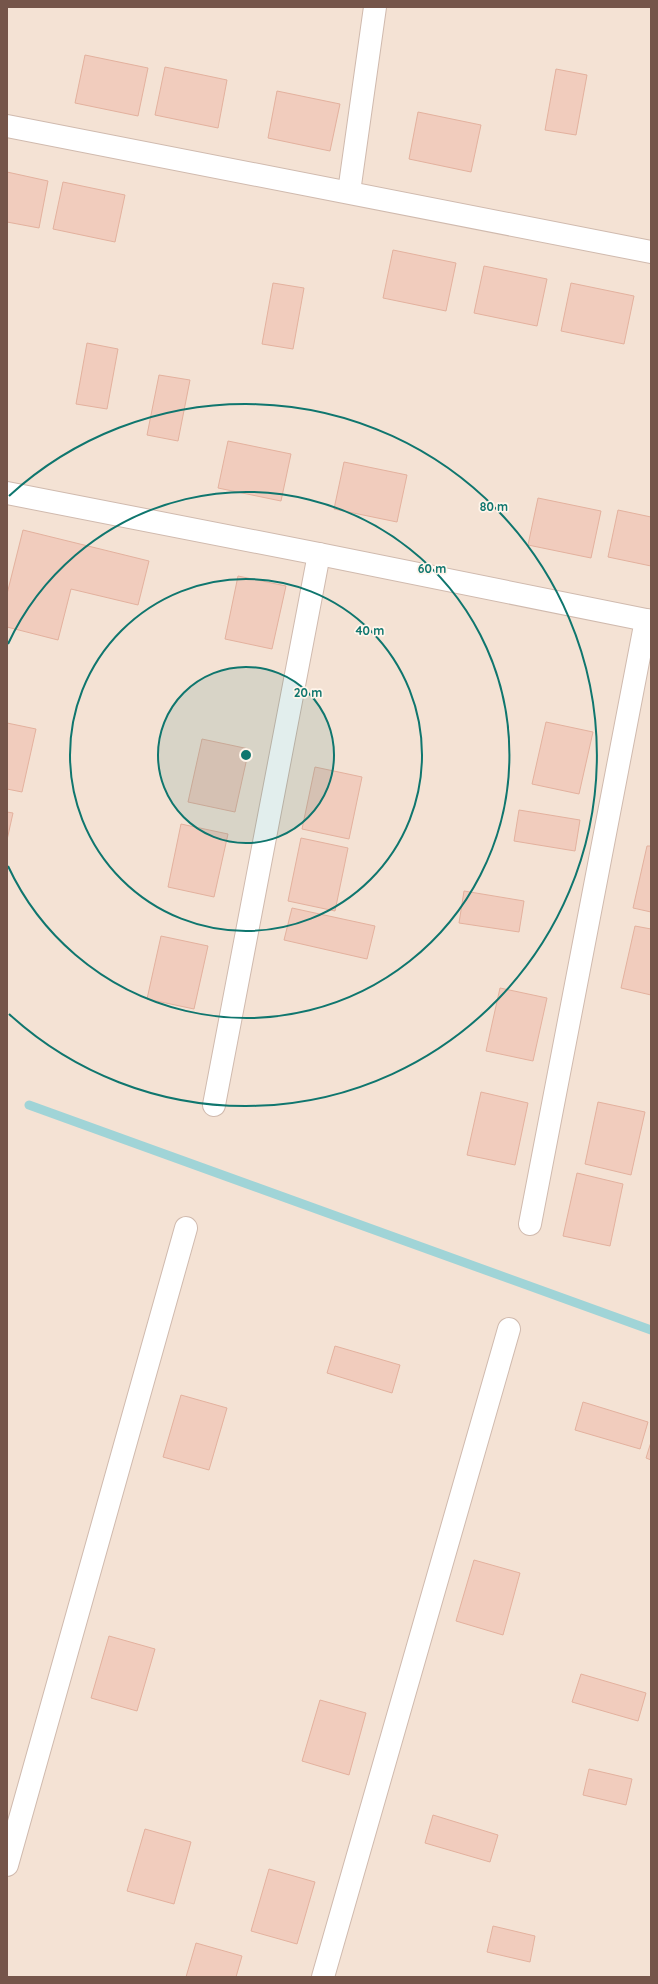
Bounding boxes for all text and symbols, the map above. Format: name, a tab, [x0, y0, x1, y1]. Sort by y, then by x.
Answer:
text: 80 m	[480, 499, 508, 514]
text: 60 m	[418, 561, 446, 576]
text: 40 m	[356, 623, 384, 638]
text: 20 m	[294, 685, 322, 700]
centre of rings	[239, 748, 253, 762]

